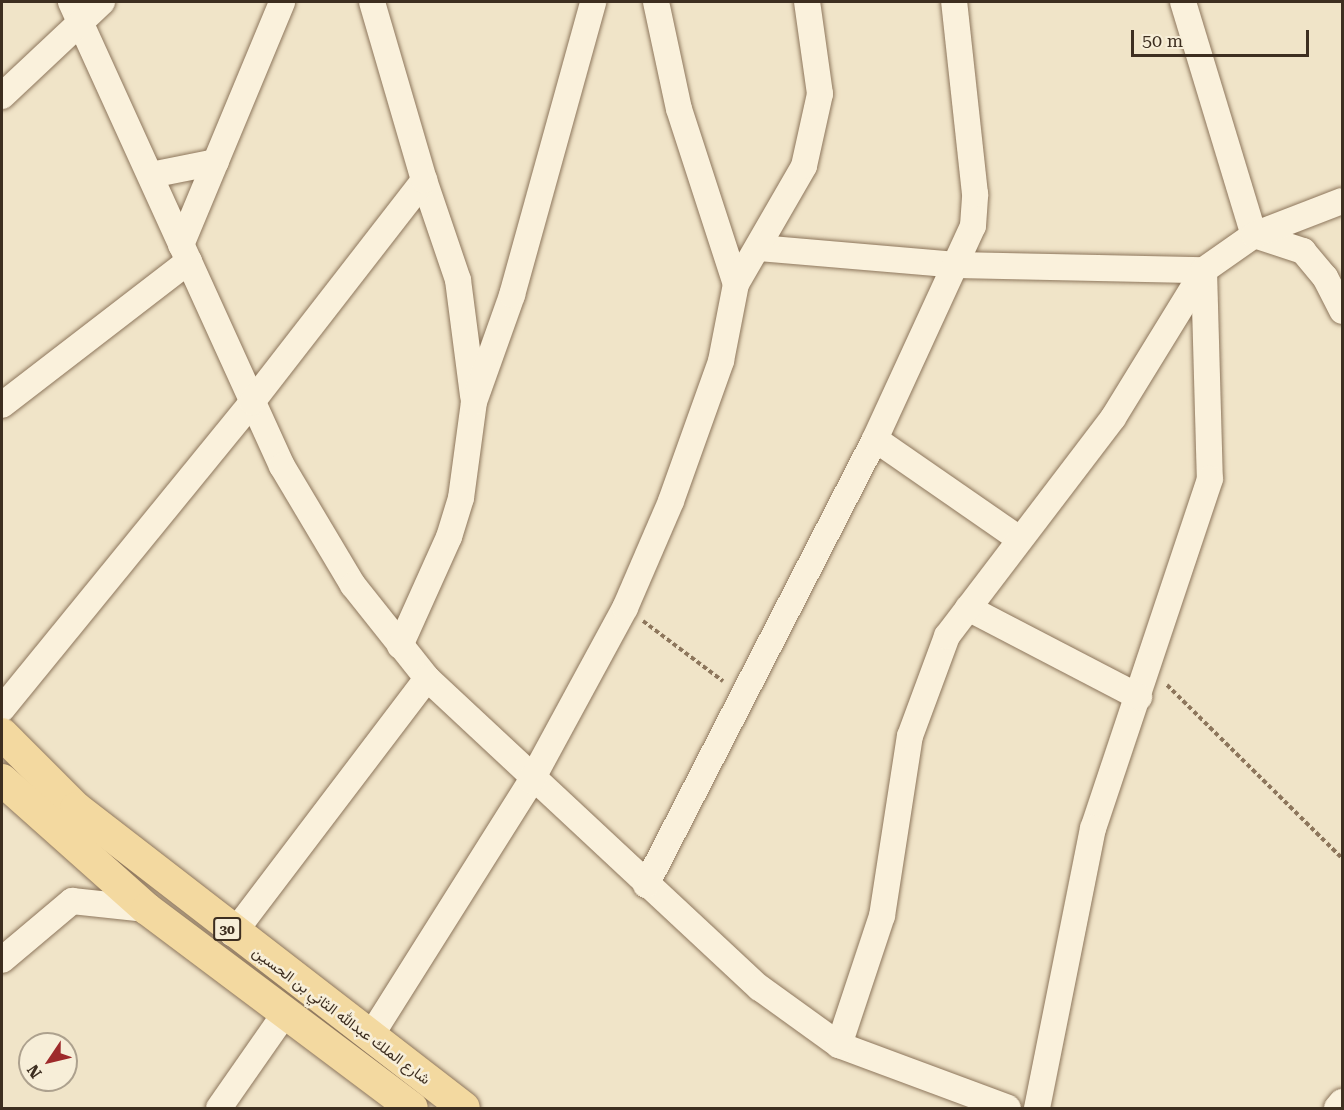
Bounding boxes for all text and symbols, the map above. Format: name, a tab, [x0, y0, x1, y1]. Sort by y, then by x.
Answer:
scale bar	[1134, 18, 1312, 56]
text: 50 m	[1142, 30, 1183, 51]
road number: 30	[212, 918, 242, 940]
street label: شارع الملك عبدالله الثاني بن الحسين	[249, 943, 433, 1089]
north arrow	[18, 1032, 78, 1092]
text: N	[23, 1061, 46, 1082]

